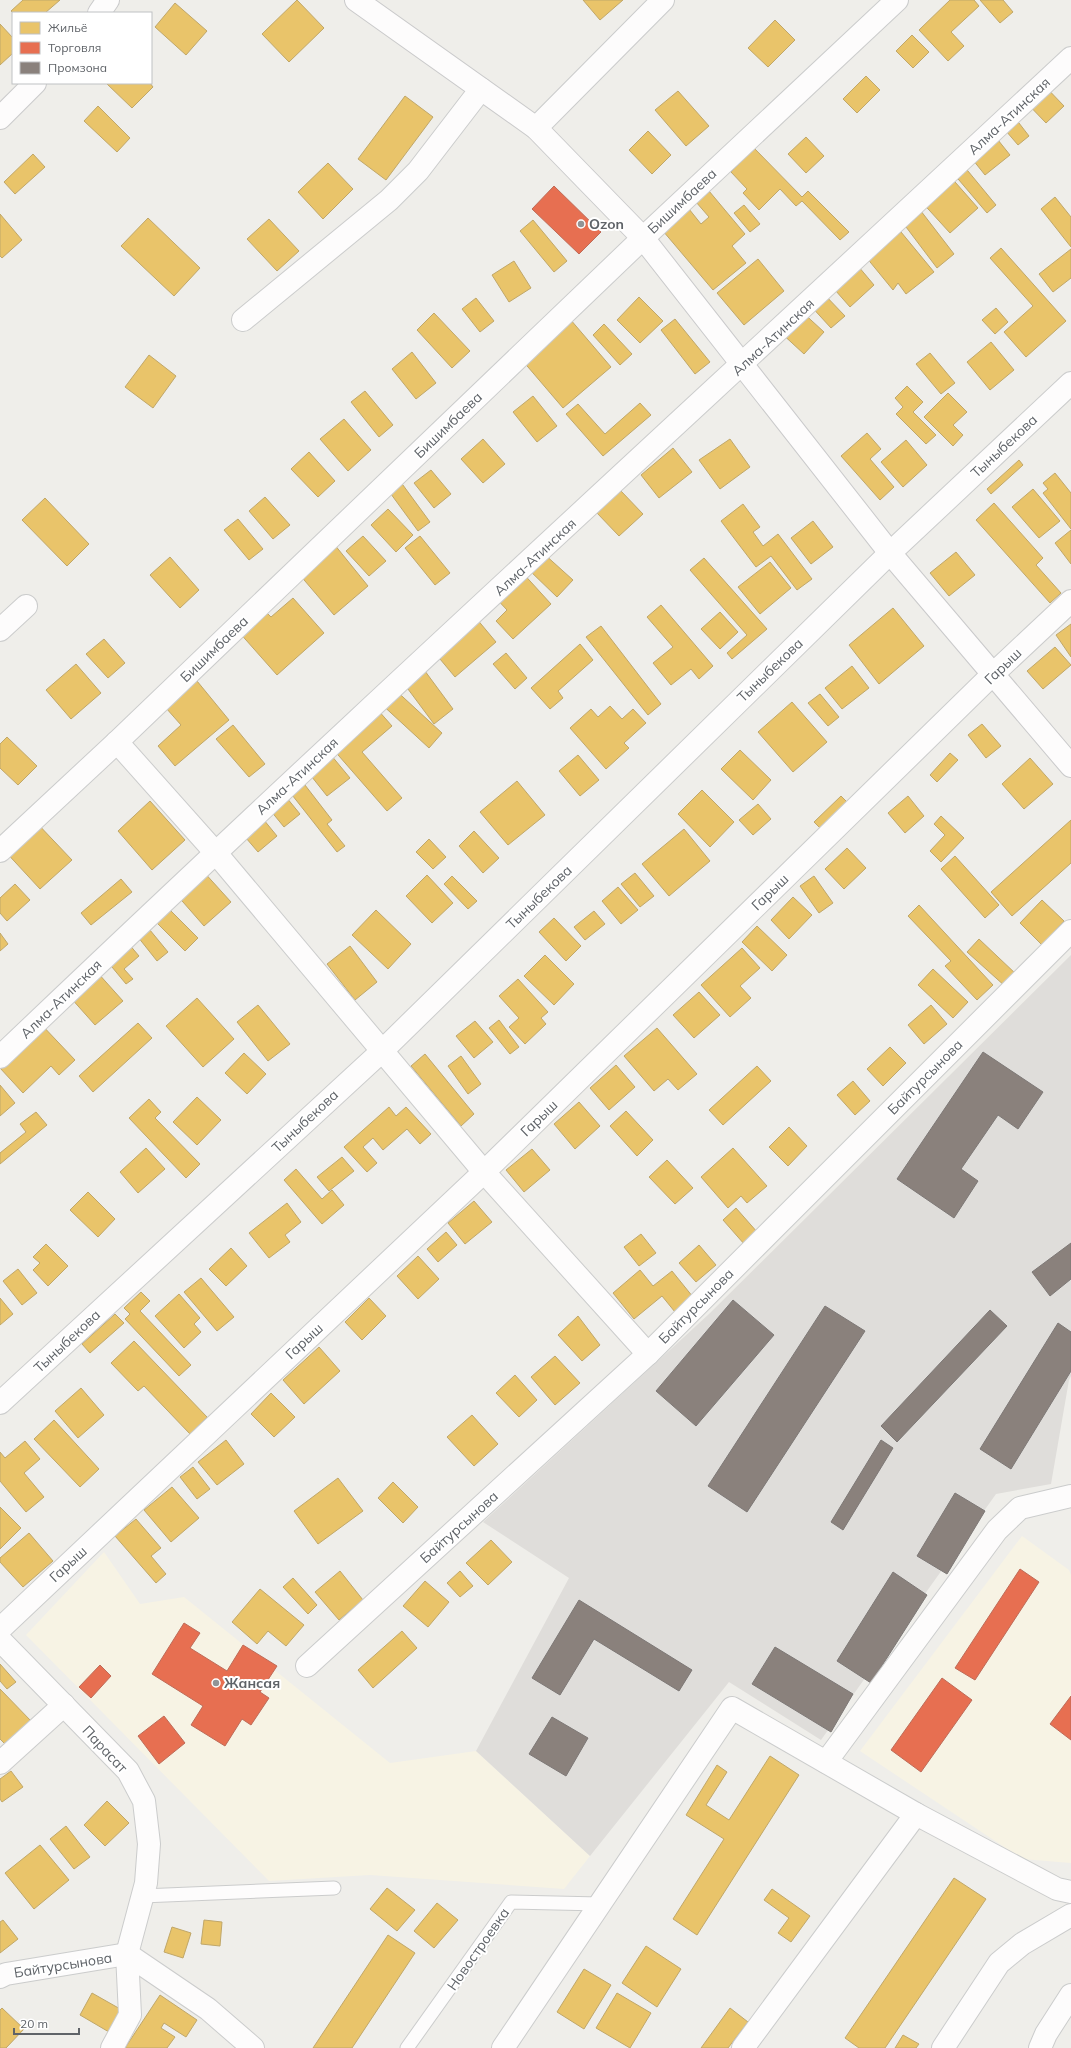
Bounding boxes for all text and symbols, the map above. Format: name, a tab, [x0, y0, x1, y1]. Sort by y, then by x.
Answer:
legend	[12, 12, 152, 84]
text: Жильё	[48, 20, 88, 35]
text: Торговля	[48, 40, 101, 55]
text: Промзона	[48, 60, 107, 75]
street label: Алма-Атинская	[964, 73, 1054, 159]
street label: Бишимбаева	[644, 164, 720, 238]
place label: Ozon	[589, 215, 624, 233]
marker: Ozon	[576, 219, 586, 229]
street label: Алма-Атинская	[728, 294, 818, 380]
street label: Бишимбаева	[410, 388, 486, 462]
street label: Тыныбекова	[967, 411, 1041, 481]
street label: Алма-Атинская	[490, 514, 580, 600]
street label: Бишимбаева	[176, 612, 252, 686]
street label: Тыныбекова	[733, 634, 807, 706]
street label: Гарыш	[981, 644, 1025, 688]
street label: Алма-Атинская	[252, 733, 342, 819]
street label: Тыныбекова	[502, 861, 576, 933]
street label: Гарыш	[748, 870, 792, 914]
street label: Алма-Атинская	[17, 956, 105, 1042]
street label: Байтурсынова	[884, 1036, 966, 1118]
street label: Тыныбекова	[268, 1086, 342, 1156]
street label: Гарыш	[517, 1096, 561, 1140]
street label: Байтурсынова	[655, 1265, 737, 1347]
street label: Тыныбекова	[30, 1306, 104, 1376]
street label: Гарыш	[281, 1319, 327, 1363]
street label: Байтурсынова	[416, 1487, 502, 1567]
street label: Гарыш	[45, 1542, 91, 1586]
place label: Жансая	[224, 1674, 280, 1692]
marker: Жансая	[211, 1678, 221, 1688]
street label: Парасат	[79, 1722, 132, 1777]
street label: Новостроевка	[443, 1904, 513, 1994]
street label: Байтурсынова	[13, 1948, 113, 1982]
scale bar	[14, 2010, 79, 2036]
text: 20 m	[20, 2016, 48, 2031]

